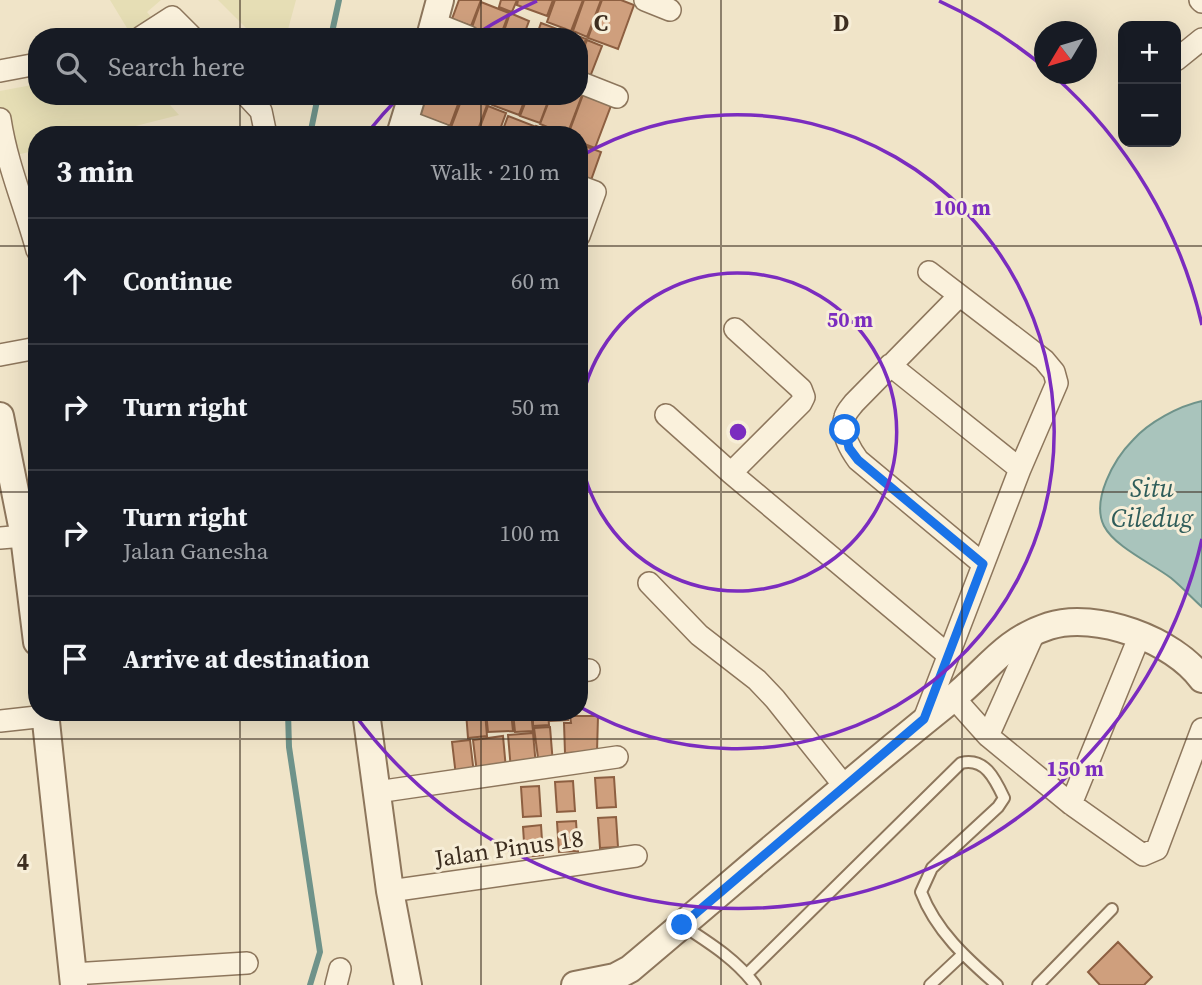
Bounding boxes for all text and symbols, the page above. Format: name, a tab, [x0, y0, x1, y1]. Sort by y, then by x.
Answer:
text: C	[594, 7, 608, 39]
text: D	[833, 7, 849, 39]
north arrow	[1034, 21, 1097, 84]
map controls	[1118, 21, 1181, 147]
button: +	[1118, 21, 1181, 84]
search box	[28, 28, 588, 105]
icon: search	[52, 48, 90, 86]
text: Search here	[108, 49, 245, 85]
button: −	[1118, 84, 1181, 147]
text: 3 min	[56, 151, 134, 192]
text: Walk · 210 m	[430, 156, 560, 188]
text: 100 m	[933, 193, 991, 222]
icon: ahead	[56, 262, 94, 300]
text: Continue	[123, 263, 232, 299]
text: 60 m	[511, 265, 560, 297]
text: 50 m	[827, 305, 873, 334]
icon: right	[56, 388, 94, 426]
text: Turn right	[123, 389, 247, 425]
text: 50 m	[511, 391, 560, 423]
route start	[829, 414, 860, 445]
centre of rings	[726, 420, 750, 444]
water label: Situ Ciledug	[1111, 470, 1194, 536]
text: Turn right	[123, 499, 247, 535]
icon: right	[56, 514, 94, 552]
text: 100 m	[499, 517, 560, 549]
text: Jalan Ganesha	[123, 535, 268, 567]
icon: arrive	[56, 640, 94, 678]
text: Arrive at destination	[123, 641, 370, 677]
text: 150 m	[1046, 754, 1104, 783]
street label: Jalan Pinus 18	[432, 821, 585, 875]
text: 4	[17, 846, 29, 878]
route end	[666, 909, 697, 940]

